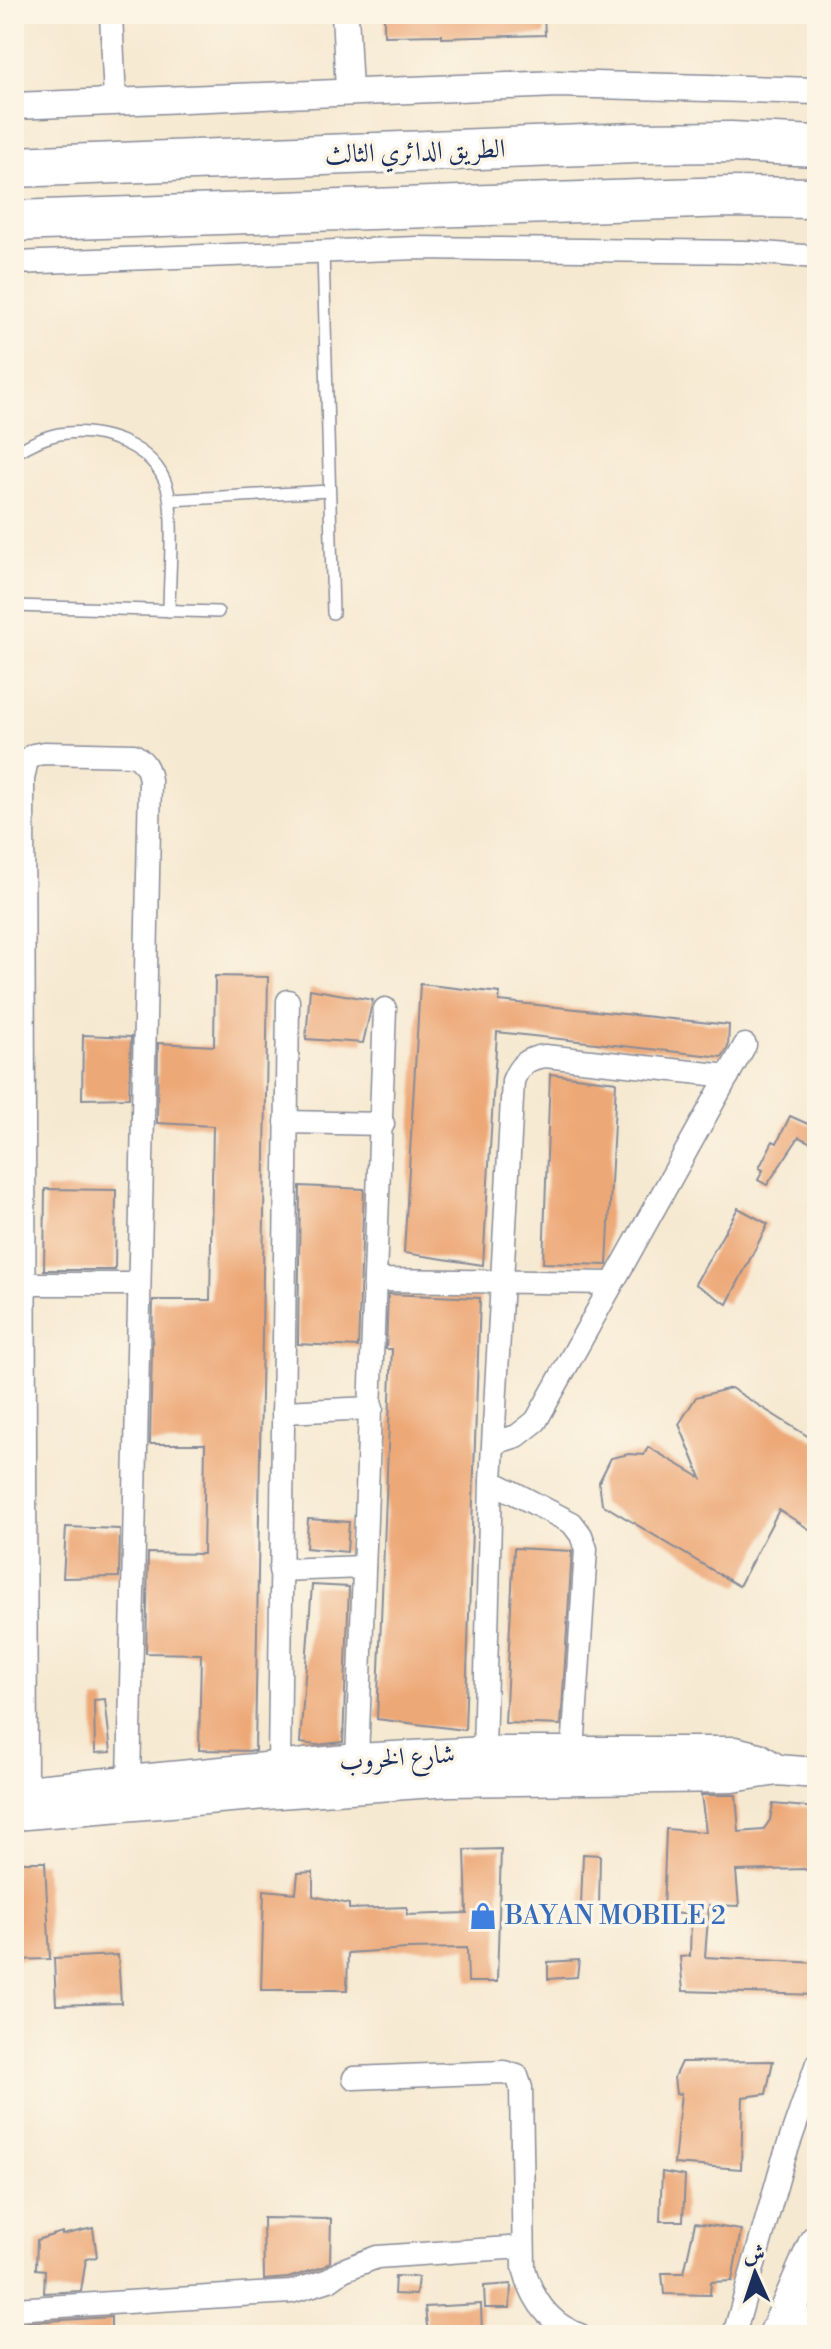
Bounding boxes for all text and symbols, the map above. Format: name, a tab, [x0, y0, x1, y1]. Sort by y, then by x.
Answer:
street label: الطريق الدائري الثالث	[324, 133, 506, 175]
street label: شارع الخروب	[338, 1738, 456, 1783]
place label: BAYAN MOBILE 2	[504, 1900, 726, 1932]
shop icon: BAYAN MOBILE 2	[468, 1901, 498, 1931]
north arrow	[715, 2233, 795, 2313]
text: ش	[742, 2240, 766, 2269]

